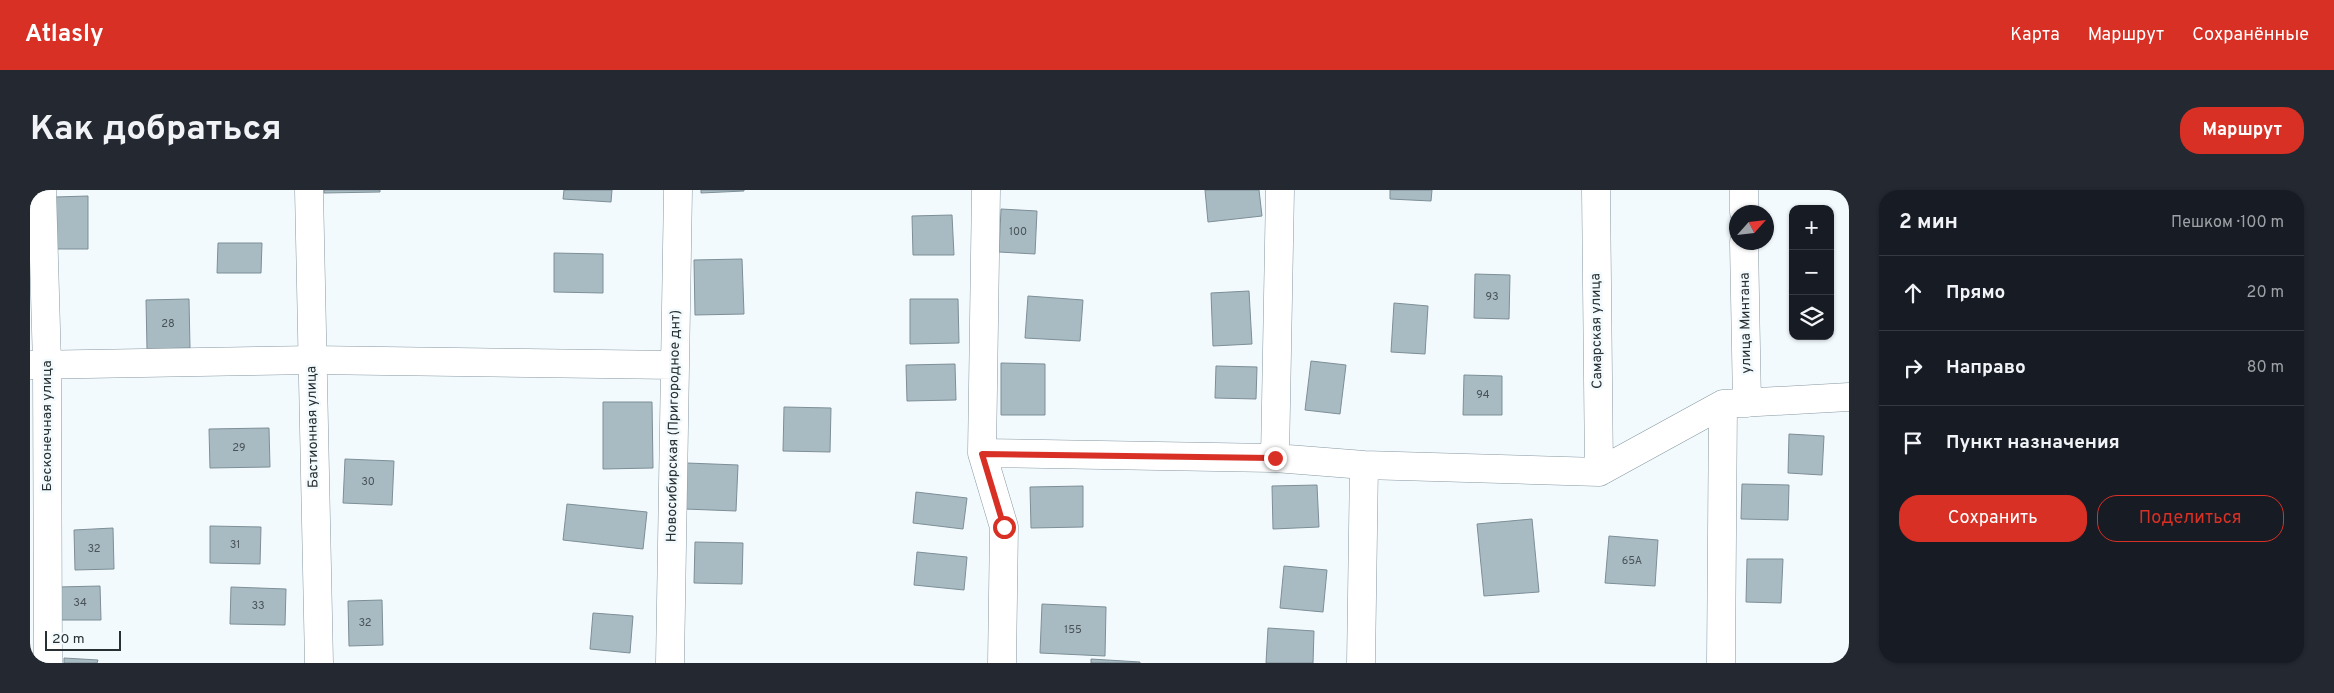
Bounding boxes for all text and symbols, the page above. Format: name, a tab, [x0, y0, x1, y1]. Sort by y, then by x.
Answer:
text: Atlasly	[25, 20, 104, 50]
text: Карта	[2010, 24, 2060, 47]
text: Маршрут	[2088, 24, 2164, 47]
text: Сохранённые	[2192, 24, 2309, 47]
button: Маршрут	[2180, 107, 2304, 154]
text: Как добраться	[30, 108, 282, 152]
north arrow	[1729, 205, 1774, 250]
map controls	[1789, 205, 1834, 340]
button: +	[1789, 205, 1834, 250]
text: 2 мин	[1899, 209, 1958, 236]
text: Пешком · 100 m	[2171, 213, 2284, 233]
house number: 100	[1009, 225, 1027, 239]
button: −	[1789, 250, 1834, 295]
street label: улица Минтана	[1737, 272, 1755, 374]
street label: Самарская улица	[1587, 273, 1607, 389]
icon: ahead	[1899, 279, 1927, 307]
text: Прямо	[1946, 281, 2005, 305]
text: 20 m	[2247, 283, 2284, 303]
house number: 93	[1485, 290, 1499, 304]
button: layers	[1789, 295, 1834, 340]
street label: Новосибирская (Пригородное днт)	[663, 310, 685, 542]
house number: 28	[161, 317, 175, 331]
icon: right	[1899, 354, 1927, 382]
text: Направо	[1946, 356, 2026, 380]
text: 80 m	[2247, 358, 2284, 378]
street label: Бесконечная улица	[39, 360, 56, 492]
street label: Бастионная улица	[303, 366, 323, 488]
house number: 94	[1476, 388, 1490, 402]
icon: arrive	[1899, 429, 1927, 457]
text: Пункт назначения	[1946, 431, 2120, 455]
house number: 29	[232, 441, 246, 455]
route end	[1264, 447, 1287, 470]
house number: 30	[361, 475, 375, 489]
button: Сохранить	[1899, 495, 2087, 542]
button: Поделиться	[2097, 495, 2284, 542]
route start	[993, 516, 1016, 539]
house number: 31	[230, 538, 240, 552]
house number: 32	[87, 542, 101, 556]
house number: 65А	[1622, 554, 1642, 568]
house number: 34	[73, 596, 87, 610]
house number: 33	[251, 599, 265, 613]
house number: 32	[358, 616, 372, 630]
house number: 155	[1064, 623, 1082, 637]
scale bar	[45, 628, 121, 651]
text: 20 m	[52, 631, 85, 648]

